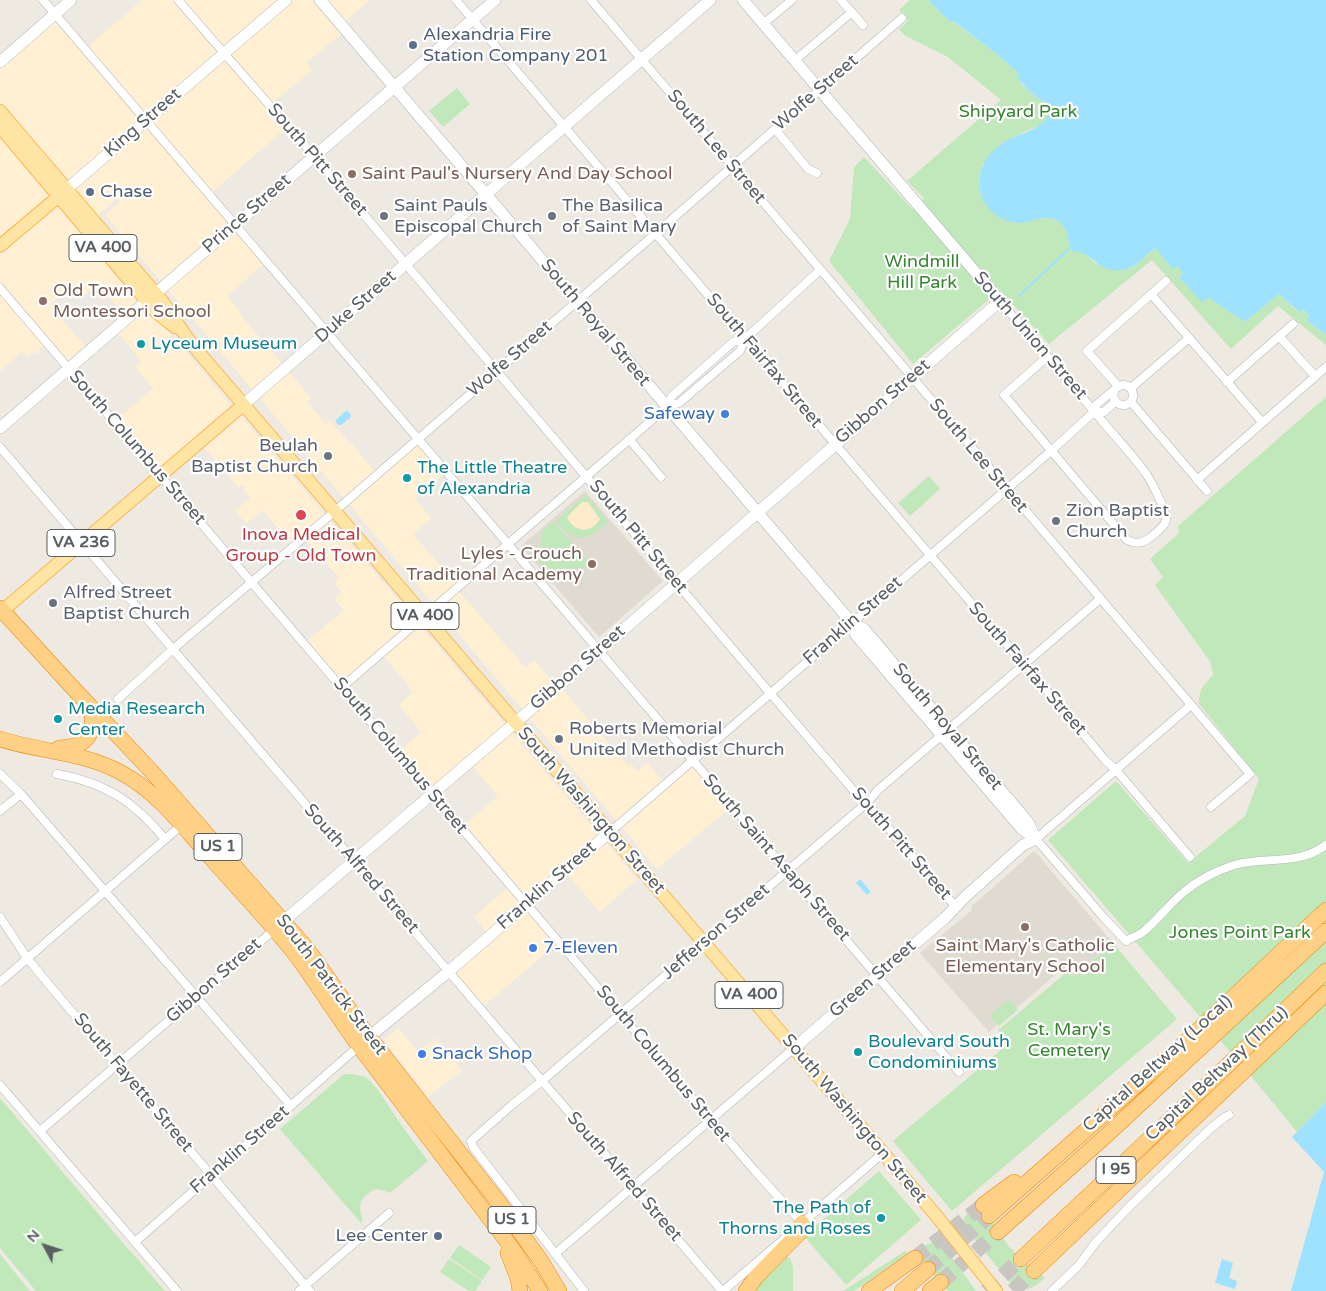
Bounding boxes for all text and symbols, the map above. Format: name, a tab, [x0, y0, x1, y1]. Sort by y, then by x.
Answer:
place label: Alexandria Fire Station Company 201	[423, 24, 609, 66]
marker: Alexandria Fire Station Company 201	[407, 39, 419, 51]
street label: Wolfe Street	[769, 50, 863, 136]
street label: King Street	[100, 84, 186, 162]
street label: South Lee Street	[662, 86, 770, 208]
street label: South Pitt Street	[262, 99, 372, 221]
park label: Shipyard Park	[959, 101, 1077, 123]
place label: Saint Paul's Nursery And Day School	[362, 163, 673, 185]
marker: Saint Paul's Nursery And Day School	[346, 168, 358, 180]
street label: Prince Street	[198, 170, 296, 258]
place label: Chase	[100, 181, 152, 203]
marker: Chase	[84, 186, 96, 198]
place label: Saint Pauls Episcopal Church	[394, 195, 542, 238]
place label: The Basilica of Saint Mary	[562, 195, 676, 238]
marker: Saint Pauls Episcopal Church	[378, 210, 390, 222]
marker: The Basilica of Saint Mary	[546, 210, 558, 222]
road number: VA 400	[69, 234, 137, 262]
park label: Windmill Hill Park	[885, 251, 959, 294]
street label: South Royal Street	[535, 255, 655, 391]
street label: Duke Street	[311, 266, 401, 348]
street label: South Union Street	[969, 268, 1091, 404]
place label: Old Town Montessori School	[53, 280, 211, 322]
street label: South Fairfax Street	[701, 289, 827, 433]
marker: Old Town Montessori School	[37, 295, 49, 307]
street label: Wolfe Street	[463, 316, 557, 402]
place label: Lyceum Museum	[151, 333, 297, 355]
marker: Lyceum Museum	[135, 338, 147, 350]
street label: Gibbon Street	[831, 355, 935, 449]
street label: South Columbus Street	[64, 366, 210, 530]
street label: South Lee Street	[924, 395, 1032, 517]
place label: Safeway	[644, 403, 715, 425]
marker: Safeway	[719, 408, 731, 420]
place label: Beulah Baptist Church	[191, 435, 318, 478]
marker: Beulah Baptist Church	[322, 450, 334, 462]
place label: The Little Theatre of Alexandria	[417, 457, 567, 499]
marker: The Little Theatre of Alexandria	[401, 472, 413, 484]
street label: South Pitt Street	[584, 476, 692, 598]
place label: Zion Baptist Church	[1066, 500, 1169, 542]
marker: Inova Medical Group - Old Town	[294, 508, 308, 522]
marker: Zion Baptist Church	[1050, 515, 1062, 527]
place label: Inova Medical Group - Old Town	[225, 524, 377, 566]
road number: VA 236	[47, 530, 115, 556]
place label: Lyles - Crouch Traditional Academy	[406, 543, 582, 586]
marker: Lyles - Crouch Traditional Academy	[586, 558, 598, 570]
street label: Franklin Street	[799, 572, 907, 670]
place label: Alfred Street Baptist Church	[63, 582, 190, 624]
marker: Alfred Street Baptist Church	[47, 597, 59, 609]
street label: South Fairfax Street	[963, 598, 1091, 740]
road number: VA 400	[391, 602, 459, 630]
street label: Gibbon Street	[526, 621, 630, 715]
street label: South Royal Street	[887, 659, 1007, 795]
street label: South Columbus Street	[328, 673, 472, 839]
place label: Media Research Center	[68, 698, 205, 741]
marker: Media Research Center	[52, 713, 64, 725]
place label: Roberts Memorial United Methodist Church	[569, 718, 784, 761]
street label: South Washington Street	[513, 723, 669, 899]
marker: Roberts Memorial United Methodist Church	[553, 733, 565, 745]
street label: South Saint Asaph Street	[698, 770, 854, 946]
street label: South Pitt Street	[846, 783, 956, 905]
street label: South Alfred Street	[299, 800, 423, 938]
road number: US 1	[194, 834, 242, 860]
street label: Franklin Street	[493, 837, 601, 935]
street label: Jefferson Street	[658, 879, 774, 985]
street label: South Patrick Street	[271, 910, 391, 1060]
marker: Saint Mary's Catholic Elementary School	[1019, 921, 1031, 933]
park label: Jones Point Park	[1169, 922, 1311, 944]
street label: Gibbon Street	[162, 934, 266, 1028]
place label: Saint Mary's Catholic Elementary School	[935, 935, 1115, 978]
street label: Green Street	[825, 936, 921, 1022]
place label: 7-Eleven	[543, 937, 618, 959]
marker: 7-Eleven	[527, 942, 539, 954]
street label: South Columbus Street	[591, 981, 735, 1147]
road number: VA 400	[715, 982, 783, 1008]
street label: Capital Beltway (Local)	[1079, 991, 1237, 1137]
street label: Capital Beltway (Thru)	[1141, 1002, 1293, 1146]
street label: South Fayette Street	[69, 1009, 197, 1157]
park label: St. Mary's Cemetery	[1027, 1019, 1111, 1062]
street label: South Washington Street	[777, 1030, 931, 1208]
place label: Boulevard South Condominiums	[868, 1031, 1010, 1074]
place label: Snack Shop	[432, 1043, 532, 1065]
marker: Boulevard South Condominiums	[852, 1046, 864, 1058]
marker: Snack Shop	[416, 1048, 428, 1060]
street label: Franklin Street	[186, 1101, 294, 1199]
street label: South Alfred Street	[562, 1108, 686, 1246]
road number: I 95	[1096, 1156, 1136, 1184]
place label: The Path of Thorns and Roses	[719, 1197, 871, 1240]
road number: US 1	[488, 1206, 536, 1234]
marker: The Path of Thorns and Roses	[875, 1212, 887, 1224]
north arrow	[20, 1221, 70, 1271]
place label: Lee Center	[336, 1225, 428, 1247]
text: N	[23, 1226, 43, 1246]
marker: Lee Center	[432, 1230, 444, 1242]

